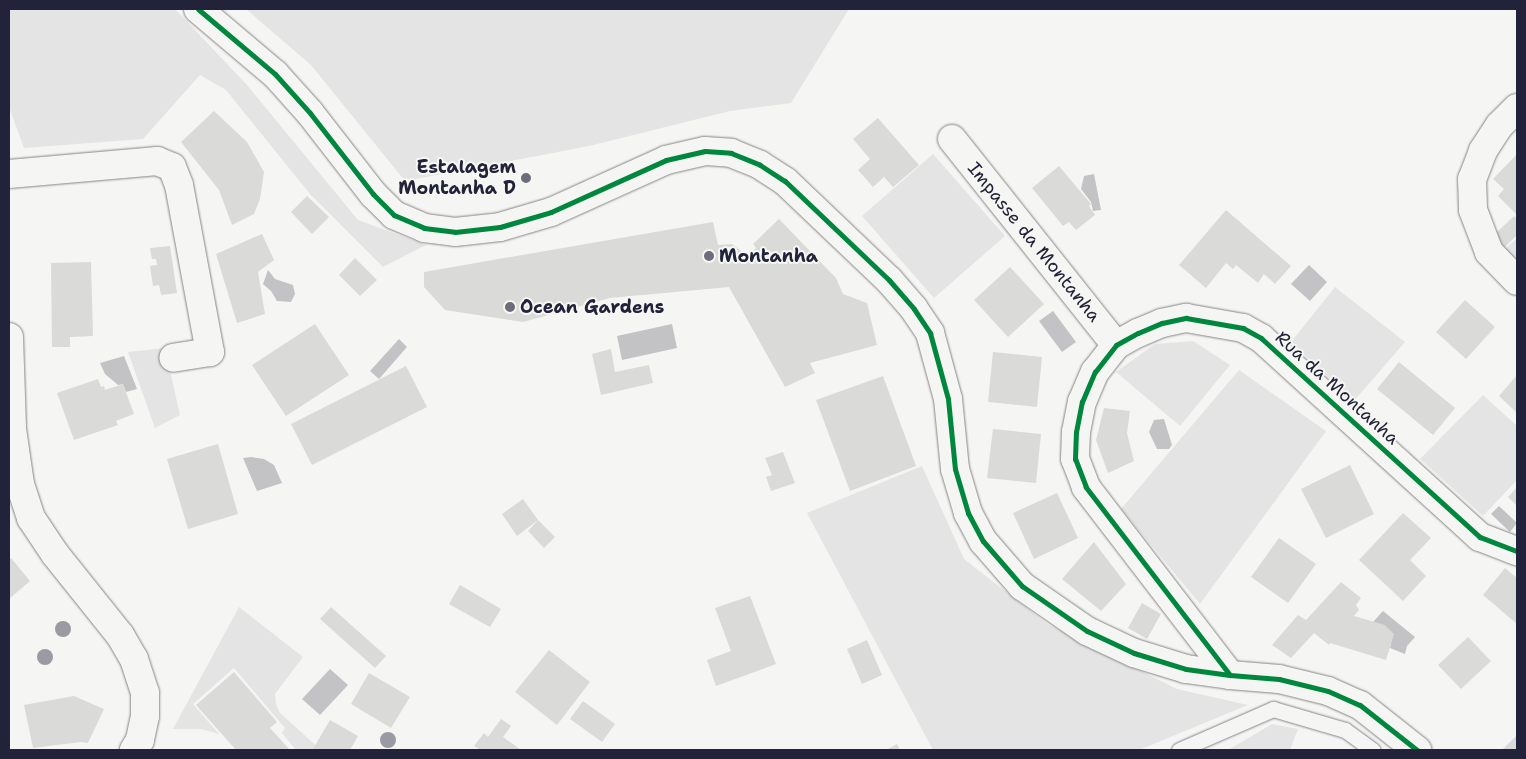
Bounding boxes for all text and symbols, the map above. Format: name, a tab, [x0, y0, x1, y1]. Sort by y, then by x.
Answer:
place label: Estalagem Montanha D	[398, 157, 516, 200]
street label: Impasse da Montanha	[963, 158, 1105, 326]
marker: Estalagem Montanha D	[520, 172, 532, 184]
place label: Montanha	[719, 245, 818, 267]
marker: Montanha	[703, 250, 715, 262]
place label: Ocean Gardens	[520, 296, 664, 318]
marker: Ocean Gardens	[504, 301, 516, 313]
street label: Rua da Montanha	[1271, 327, 1403, 449]

